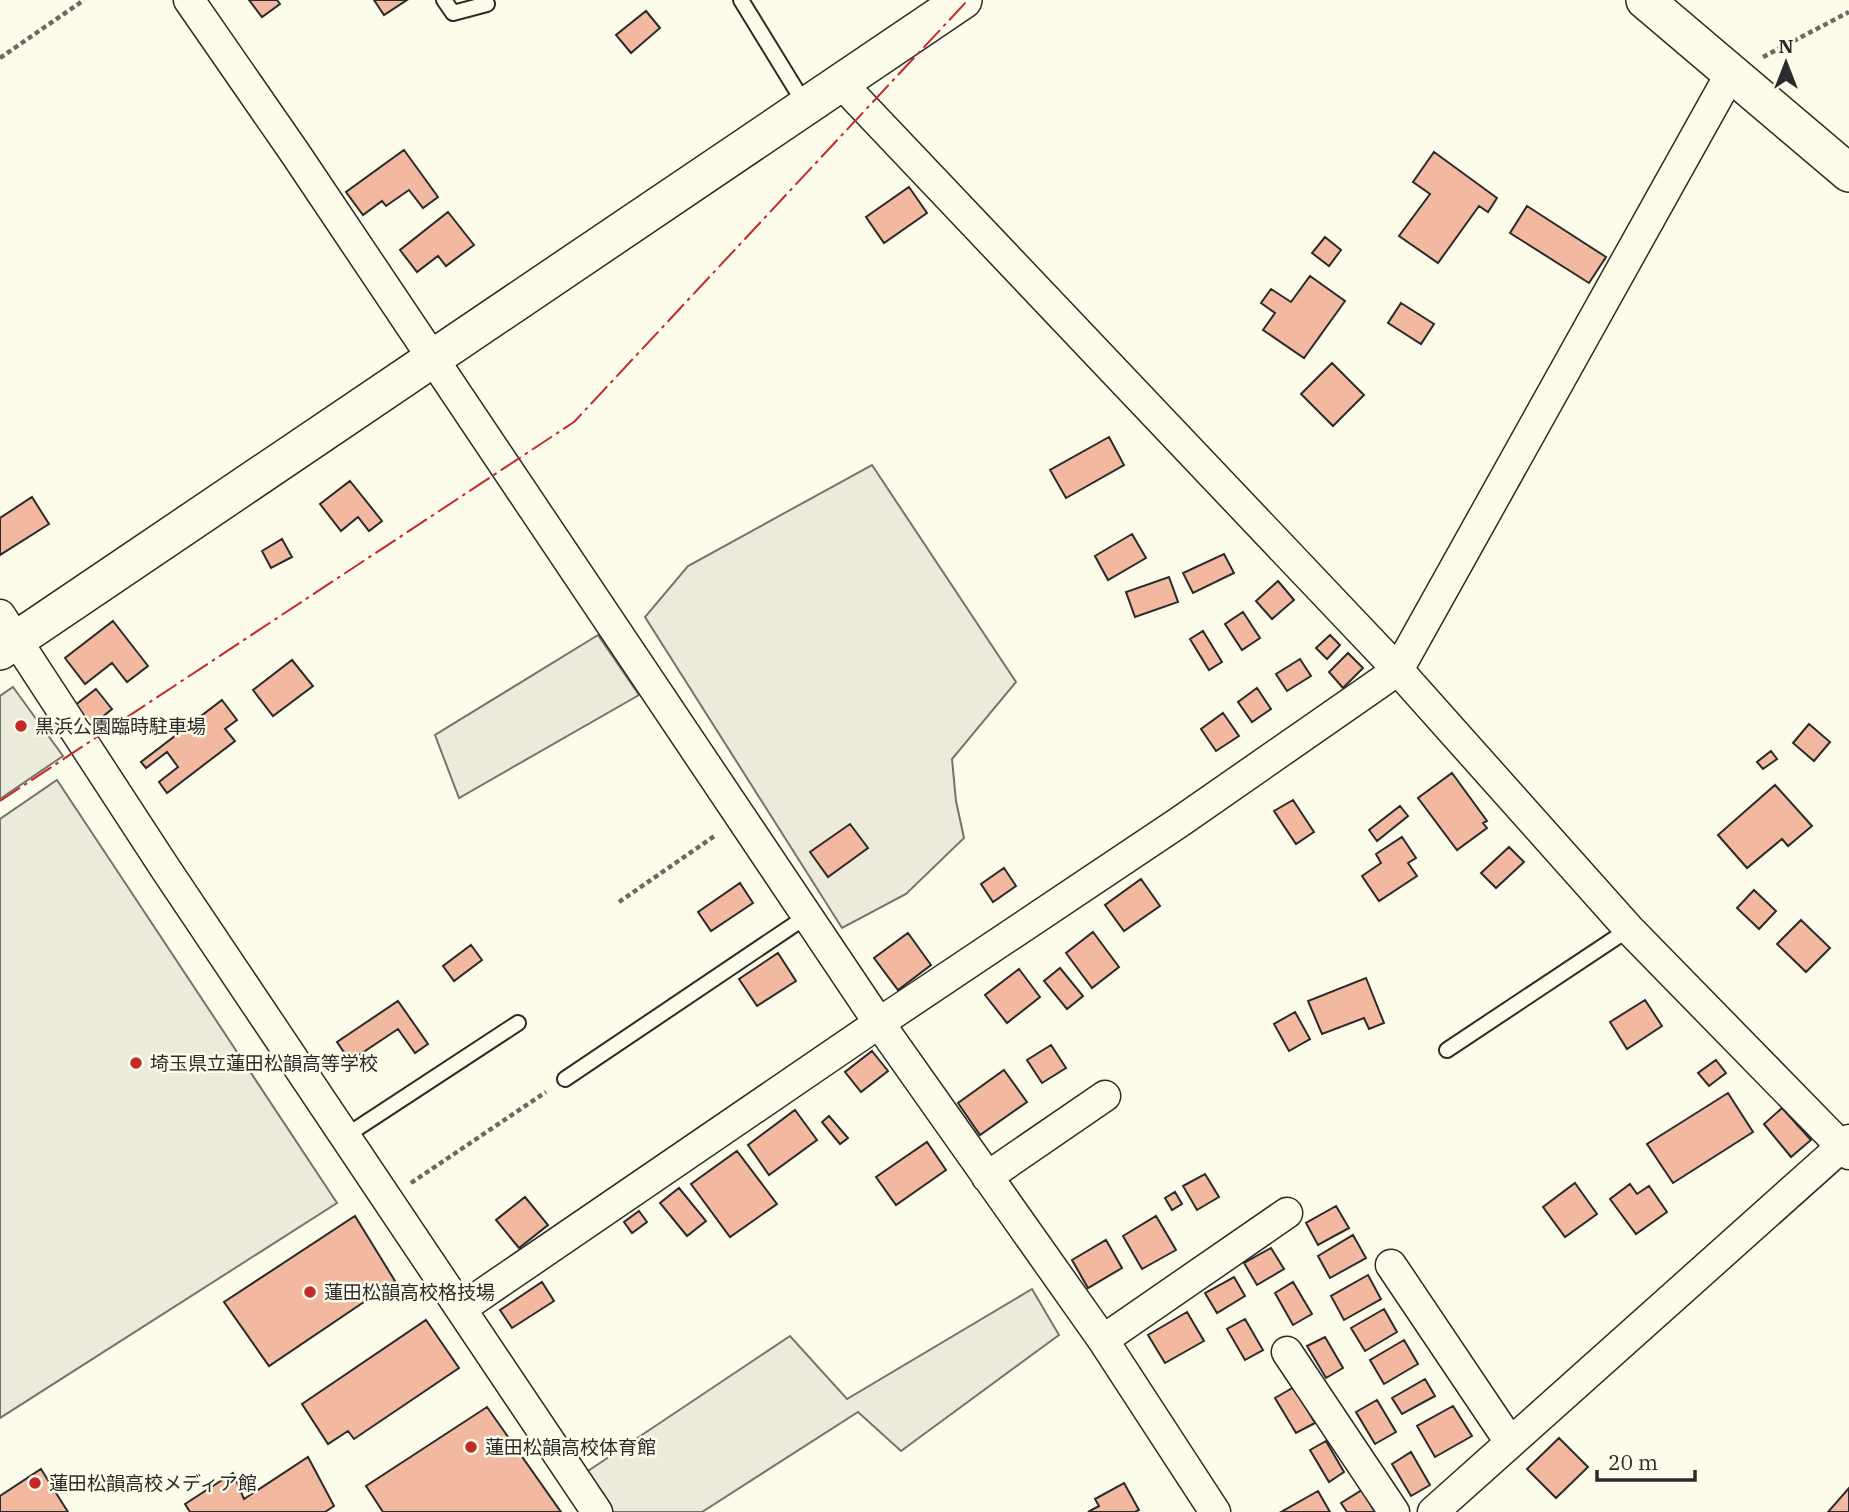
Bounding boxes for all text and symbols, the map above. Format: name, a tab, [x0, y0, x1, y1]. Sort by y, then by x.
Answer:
north arrow	[1751, 28, 1821, 98]
text: N	[1778, 34, 1794, 58]
place label: 黒浜公園臨時駐車場	[35, 714, 206, 738]
marker: 黒浜公園臨時駐車場	[13, 718, 29, 734]
place label: 埼玉県立蓮田松韻高等学校	[150, 1051, 378, 1075]
marker: 埼玉県立蓮田松韻高等学校	[128, 1055, 144, 1071]
place label: 蓮田松韻高校格技場	[324, 1280, 495, 1304]
marker: 蓮田松韻高校格技場	[302, 1284, 318, 1300]
place label: 蓮田松韻高校体育館	[485, 1435, 656, 1459]
scale bar	[1597, 1438, 1695, 1482]
marker: 蓮田松韻高校体育館	[463, 1439, 479, 1455]
text: 20 m	[1608, 1448, 1658, 1476]
place label: 蓮田松韻高校メディア館	[49, 1471, 257, 1495]
marker: 蓮田松韻高校メディア館	[27, 1475, 43, 1491]

